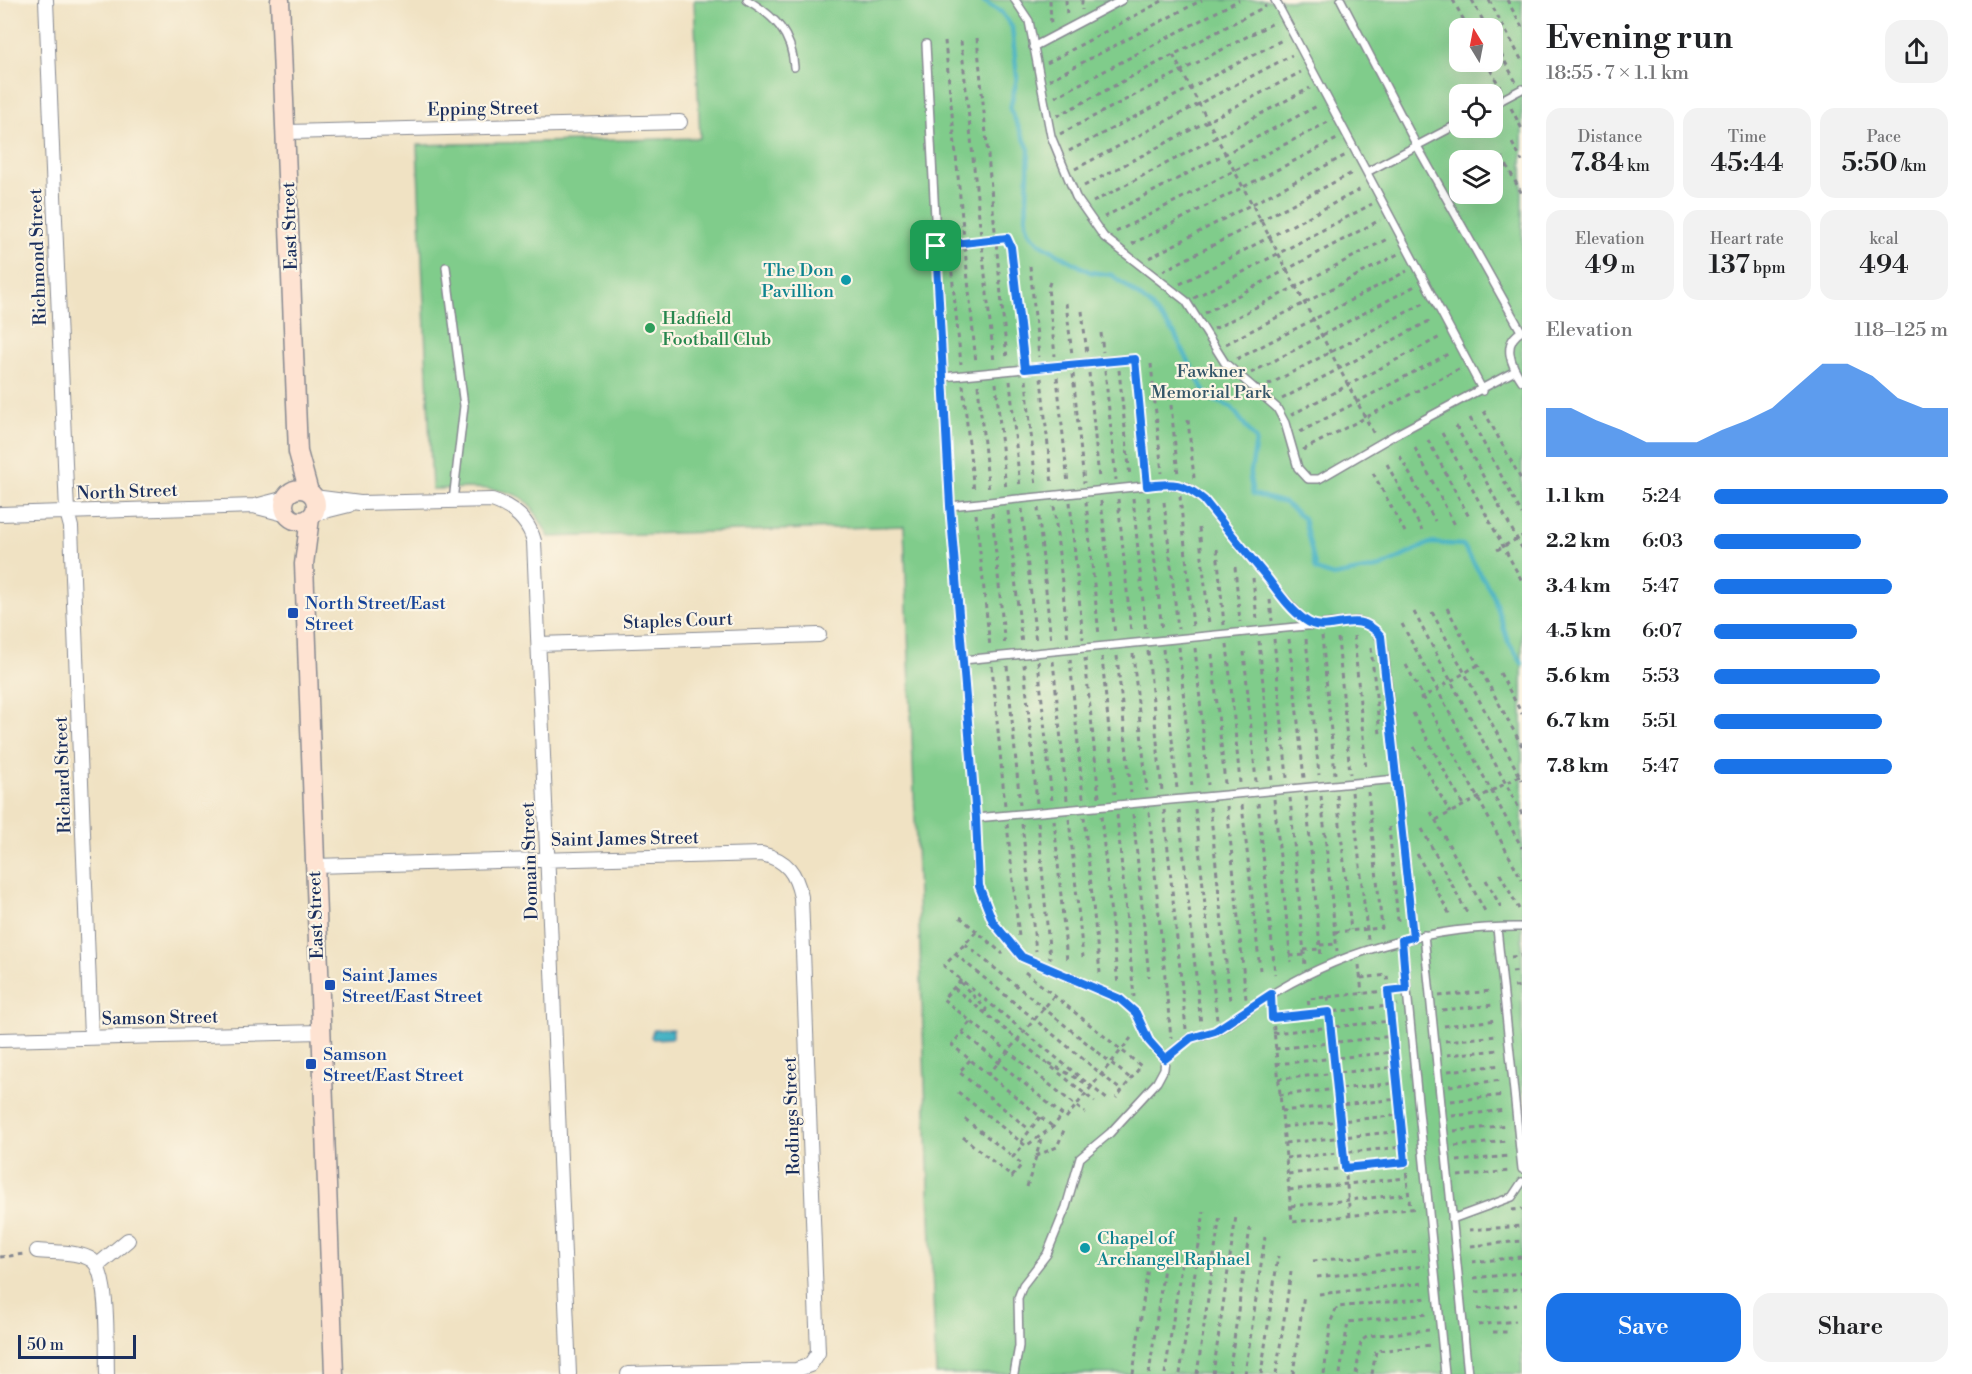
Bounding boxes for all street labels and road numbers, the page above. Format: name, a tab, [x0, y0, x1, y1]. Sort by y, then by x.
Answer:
street label: Epping Street	[427, 97, 540, 121]
street label: East Street	[277, 181, 303, 271]
street label: Richmond Street	[24, 187, 52, 326]
street label: North Street	[76, 479, 179, 505]
street label: Staples Court	[623, 608, 734, 634]
street label: Richard Street	[49, 715, 77, 834]
street label: Domain Street	[516, 801, 544, 920]
street label: Saint James Street	[551, 826, 700, 852]
street label: East Street	[303, 870, 329, 960]
street label: Samson Street	[102, 1005, 219, 1031]
street label: Rodings Street	[778, 1055, 806, 1176]

